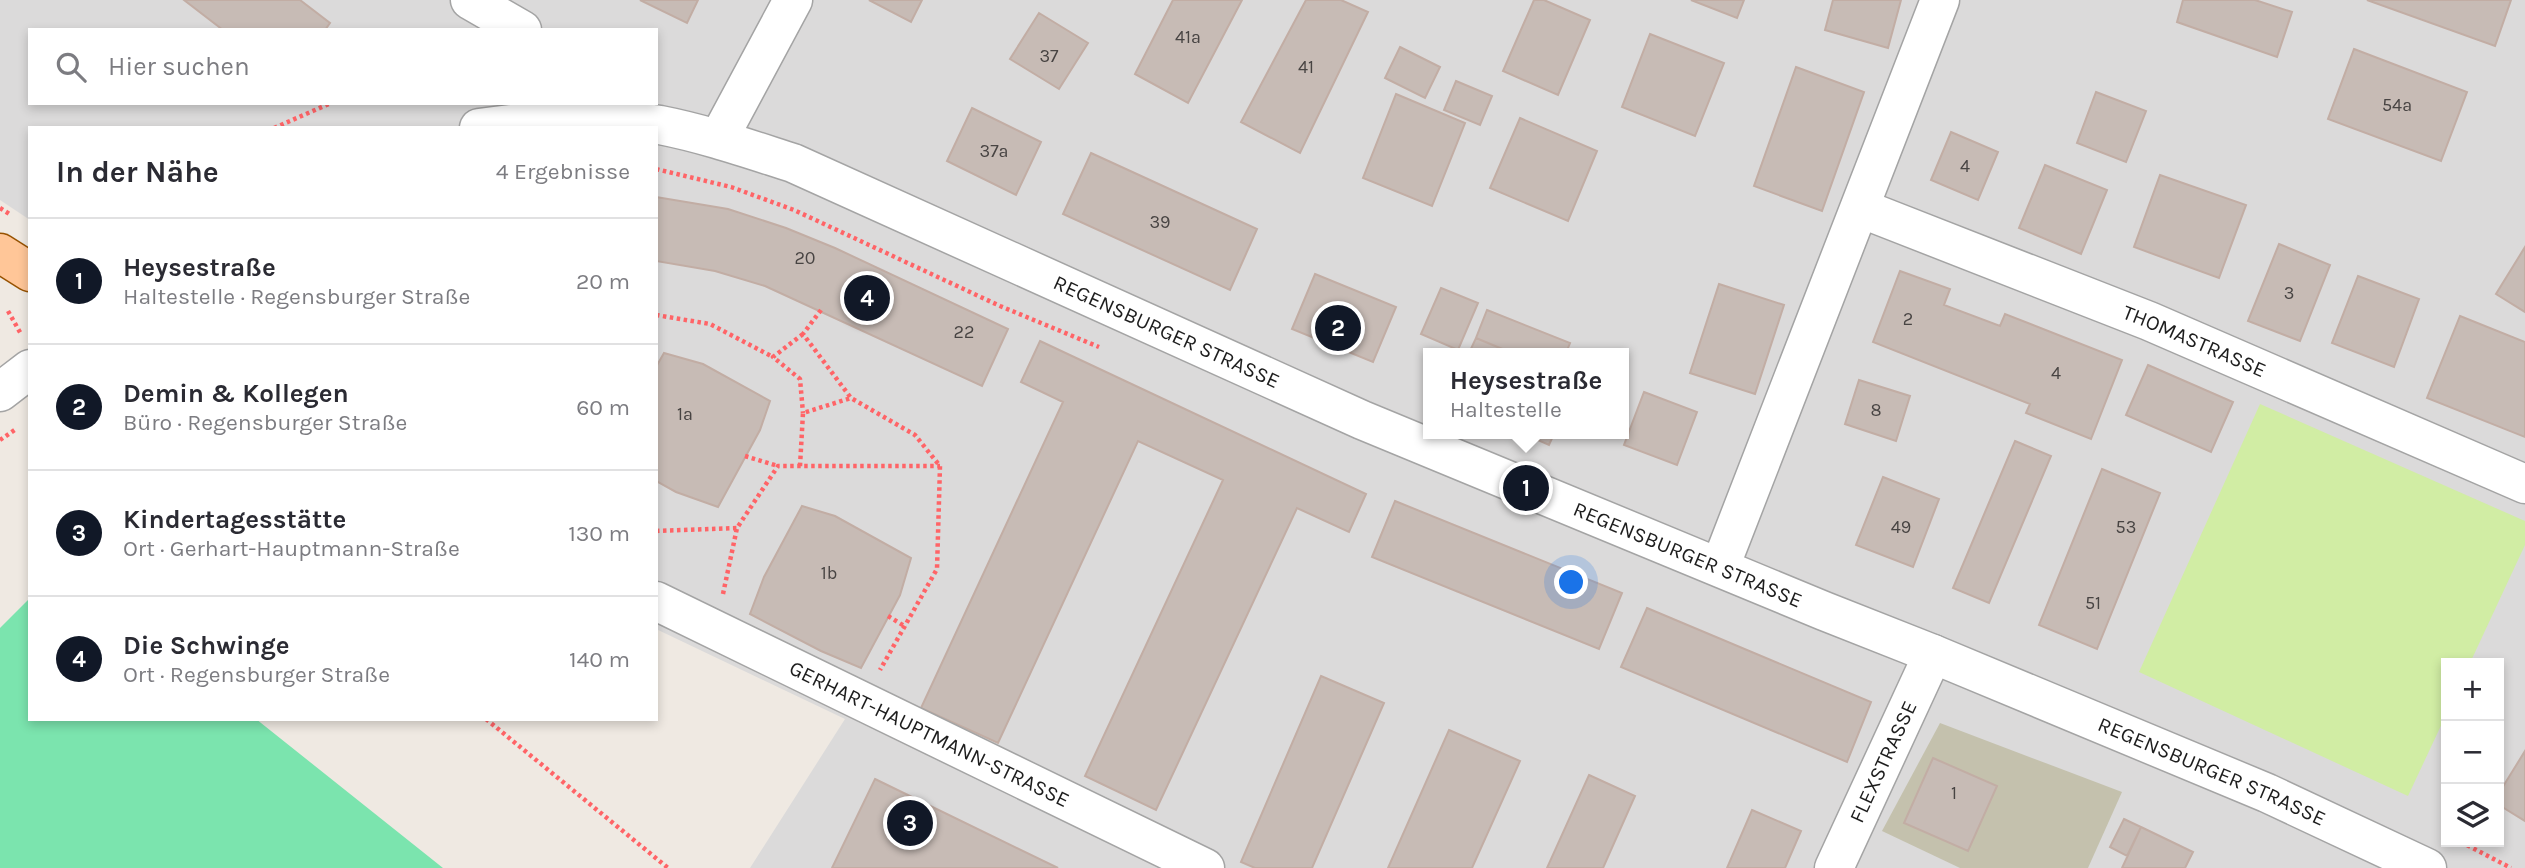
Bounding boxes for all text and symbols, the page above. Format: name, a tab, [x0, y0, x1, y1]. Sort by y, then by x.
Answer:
house number: 41a	[1175, 26, 1201, 48]
search box	[28, 28, 658, 105]
house number: 37	[1039, 45, 1059, 67]
icon: search	[52, 48, 90, 86]
text: Hier suchen	[108, 51, 250, 82]
house number: 41	[1298, 56, 1314, 78]
house number: 54a	[2382, 94, 2412, 116]
house number: 37a	[980, 140, 1009, 162]
text: In der Nähe	[56, 154, 219, 190]
house number: 4	[1960, 155, 1970, 177]
text: 4 Ergebnisse	[496, 158, 630, 185]
house number: 39	[1149, 211, 1171, 233]
house number: 20	[794, 247, 816, 269]
text: Heysestraße	[123, 252, 276, 283]
text: 1	[75, 268, 83, 295]
text: 20 m	[576, 268, 630, 295]
street label: REGENSBURGER STRASSE	[1050, 270, 1283, 393]
pin: 4	[844, 272, 890, 324]
house number: 3	[2284, 282, 2294, 304]
text: Haltestelle · Regensburger Straße	[123, 283, 470, 310]
street label: THOMASTRASSE	[2119, 300, 2270, 382]
pin: 2	[1315, 302, 1361, 354]
house number: 2	[1903, 308, 1913, 330]
house number: 22	[954, 321, 974, 343]
popup	[1423, 348, 1629, 439]
house number: 4	[2051, 362, 2061, 384]
text: Heysestraße	[1450, 365, 1602, 396]
text: Demin & Kollegen	[123, 378, 349, 409]
text: 2	[72, 394, 86, 421]
text: 60 m	[576, 394, 630, 421]
text: Haltestelle	[1450, 396, 1562, 423]
house number: 8	[1870, 399, 1882, 421]
house number: 1a	[677, 403, 693, 425]
text: Büro · Regensburger Straße	[123, 409, 407, 436]
pin: 1	[1503, 462, 1549, 514]
street label: REGENSBURGER STRASSE	[1570, 497, 1806, 613]
text: Kindertagesstätte	[123, 504, 346, 535]
house number: 49	[1891, 516, 1911, 538]
house number: 53	[2116, 516, 2136, 538]
text: 3	[72, 520, 86, 547]
text: 130 m	[568, 520, 630, 547]
text: Ort · Gerhart-Hauptmann-Straße	[123, 535, 460, 562]
house number: 1b	[821, 562, 837, 584]
your location	[1554, 565, 1588, 599]
house number: 51	[2085, 592, 2101, 614]
text: Die Schwinge	[123, 630, 290, 661]
text: 4	[72, 646, 86, 673]
text: 140 m	[569, 646, 630, 673]
street label: GERHART-HAUPTMANN-STRASSE	[785, 656, 1073, 812]
map controls	[2441, 658, 2504, 847]
button: +	[2441, 658, 2504, 721]
text: Ort · Regensburger Straße	[123, 661, 390, 688]
street label: FLEXSTRASSE	[1845, 697, 1922, 827]
street label: REGENSBURGER STRASSE	[2094, 712, 2329, 831]
button: −	[2441, 721, 2504, 784]
house number: 1	[1951, 782, 1957, 804]
button: layers	[2441, 784, 2504, 847]
pin: 3	[887, 797, 933, 849]

